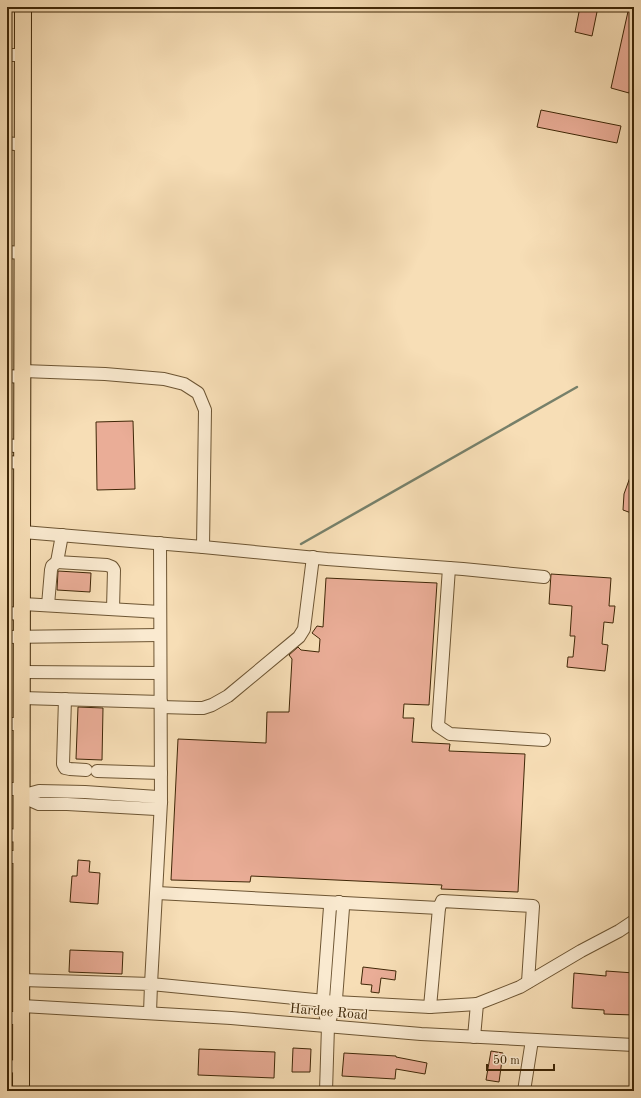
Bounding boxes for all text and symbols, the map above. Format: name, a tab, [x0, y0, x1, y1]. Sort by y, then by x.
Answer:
street label: Hardee Road	[289, 1002, 369, 1022]
scale bar	[487, 1046, 554, 1072]
text: 50 m	[493, 1054, 520, 1067]

